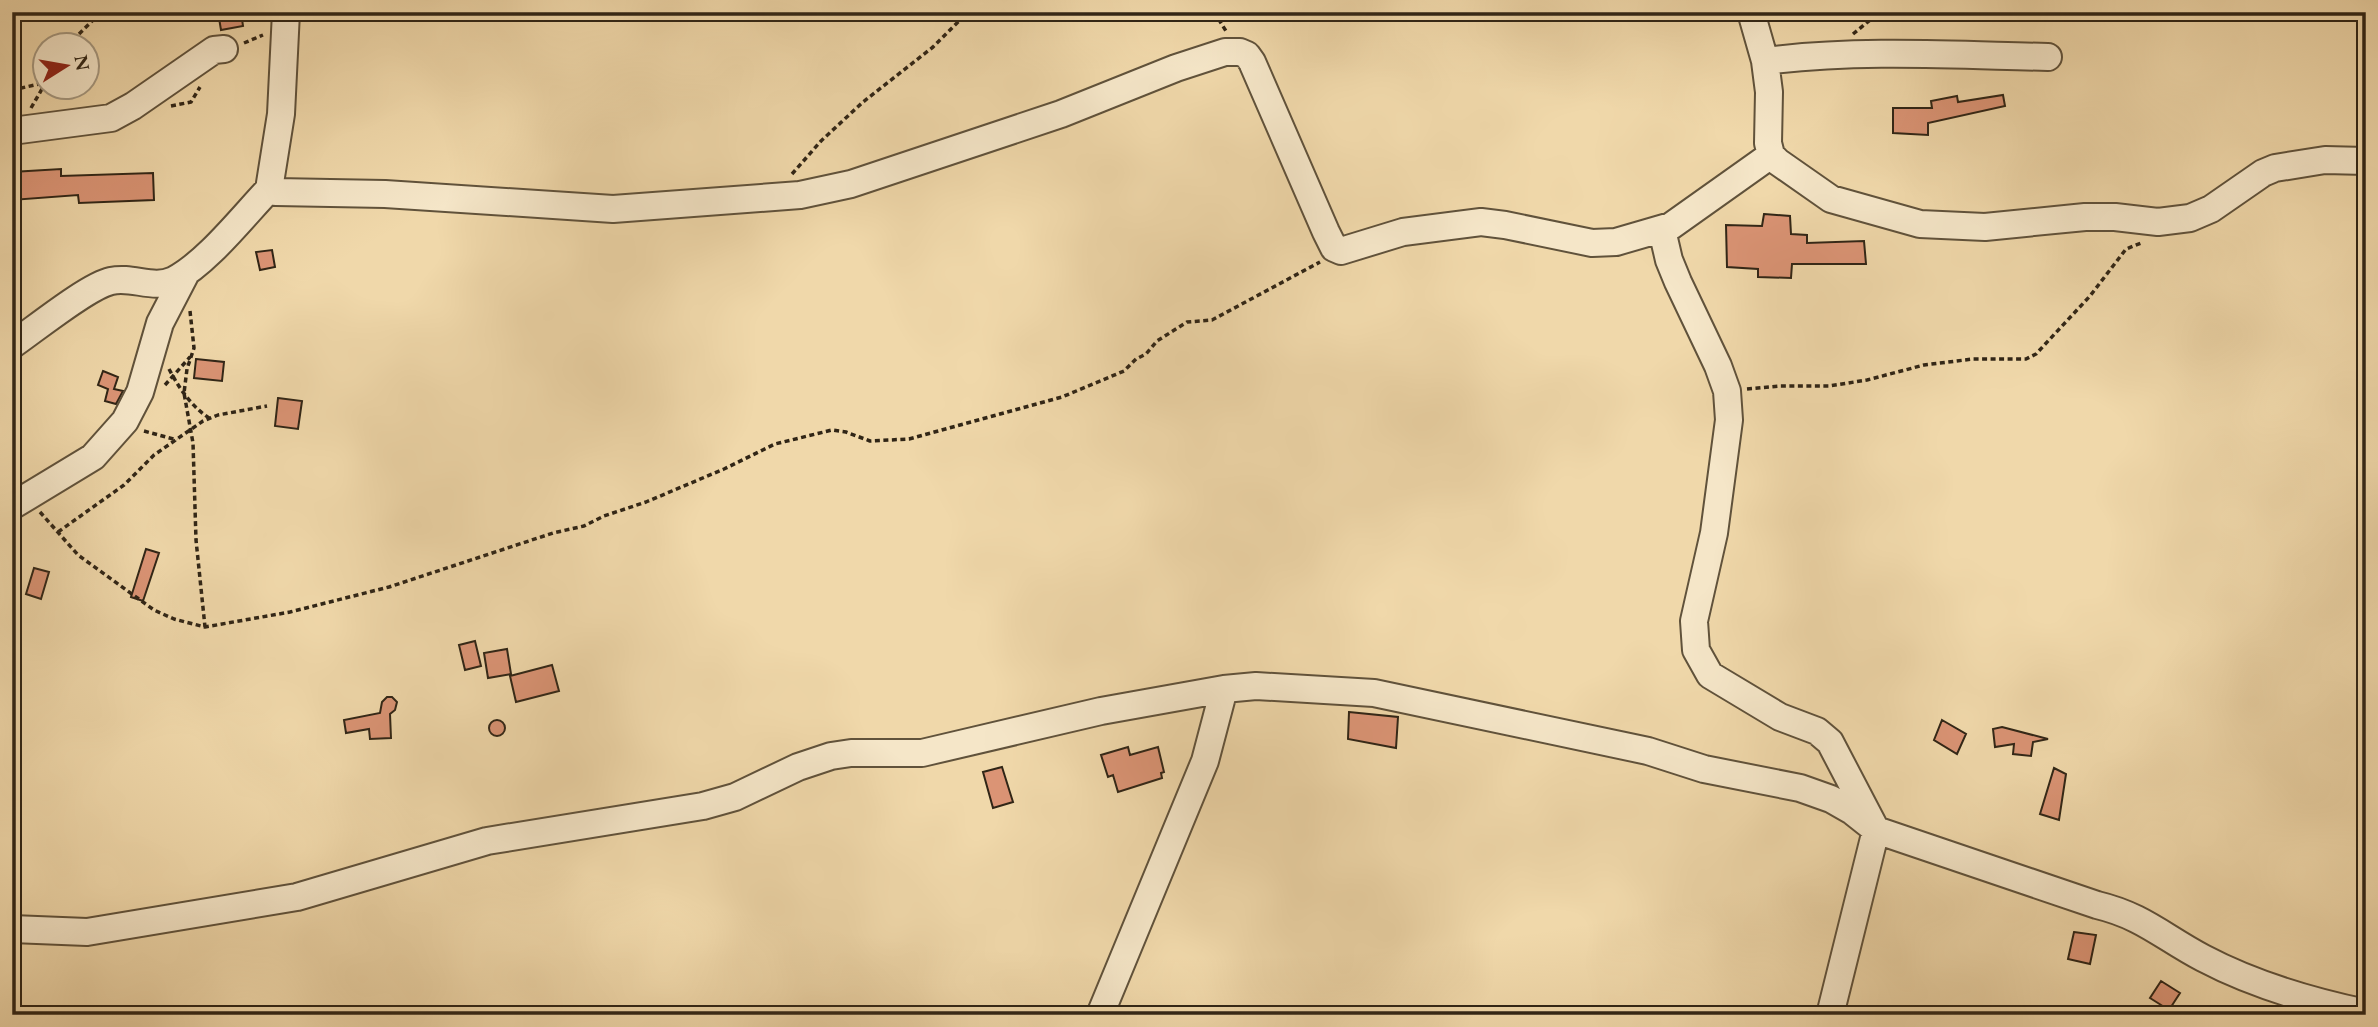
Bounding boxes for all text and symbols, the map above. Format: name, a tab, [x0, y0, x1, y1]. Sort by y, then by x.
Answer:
north arrow	[32, 32, 102, 102]
text: N	[68, 53, 96, 73]

